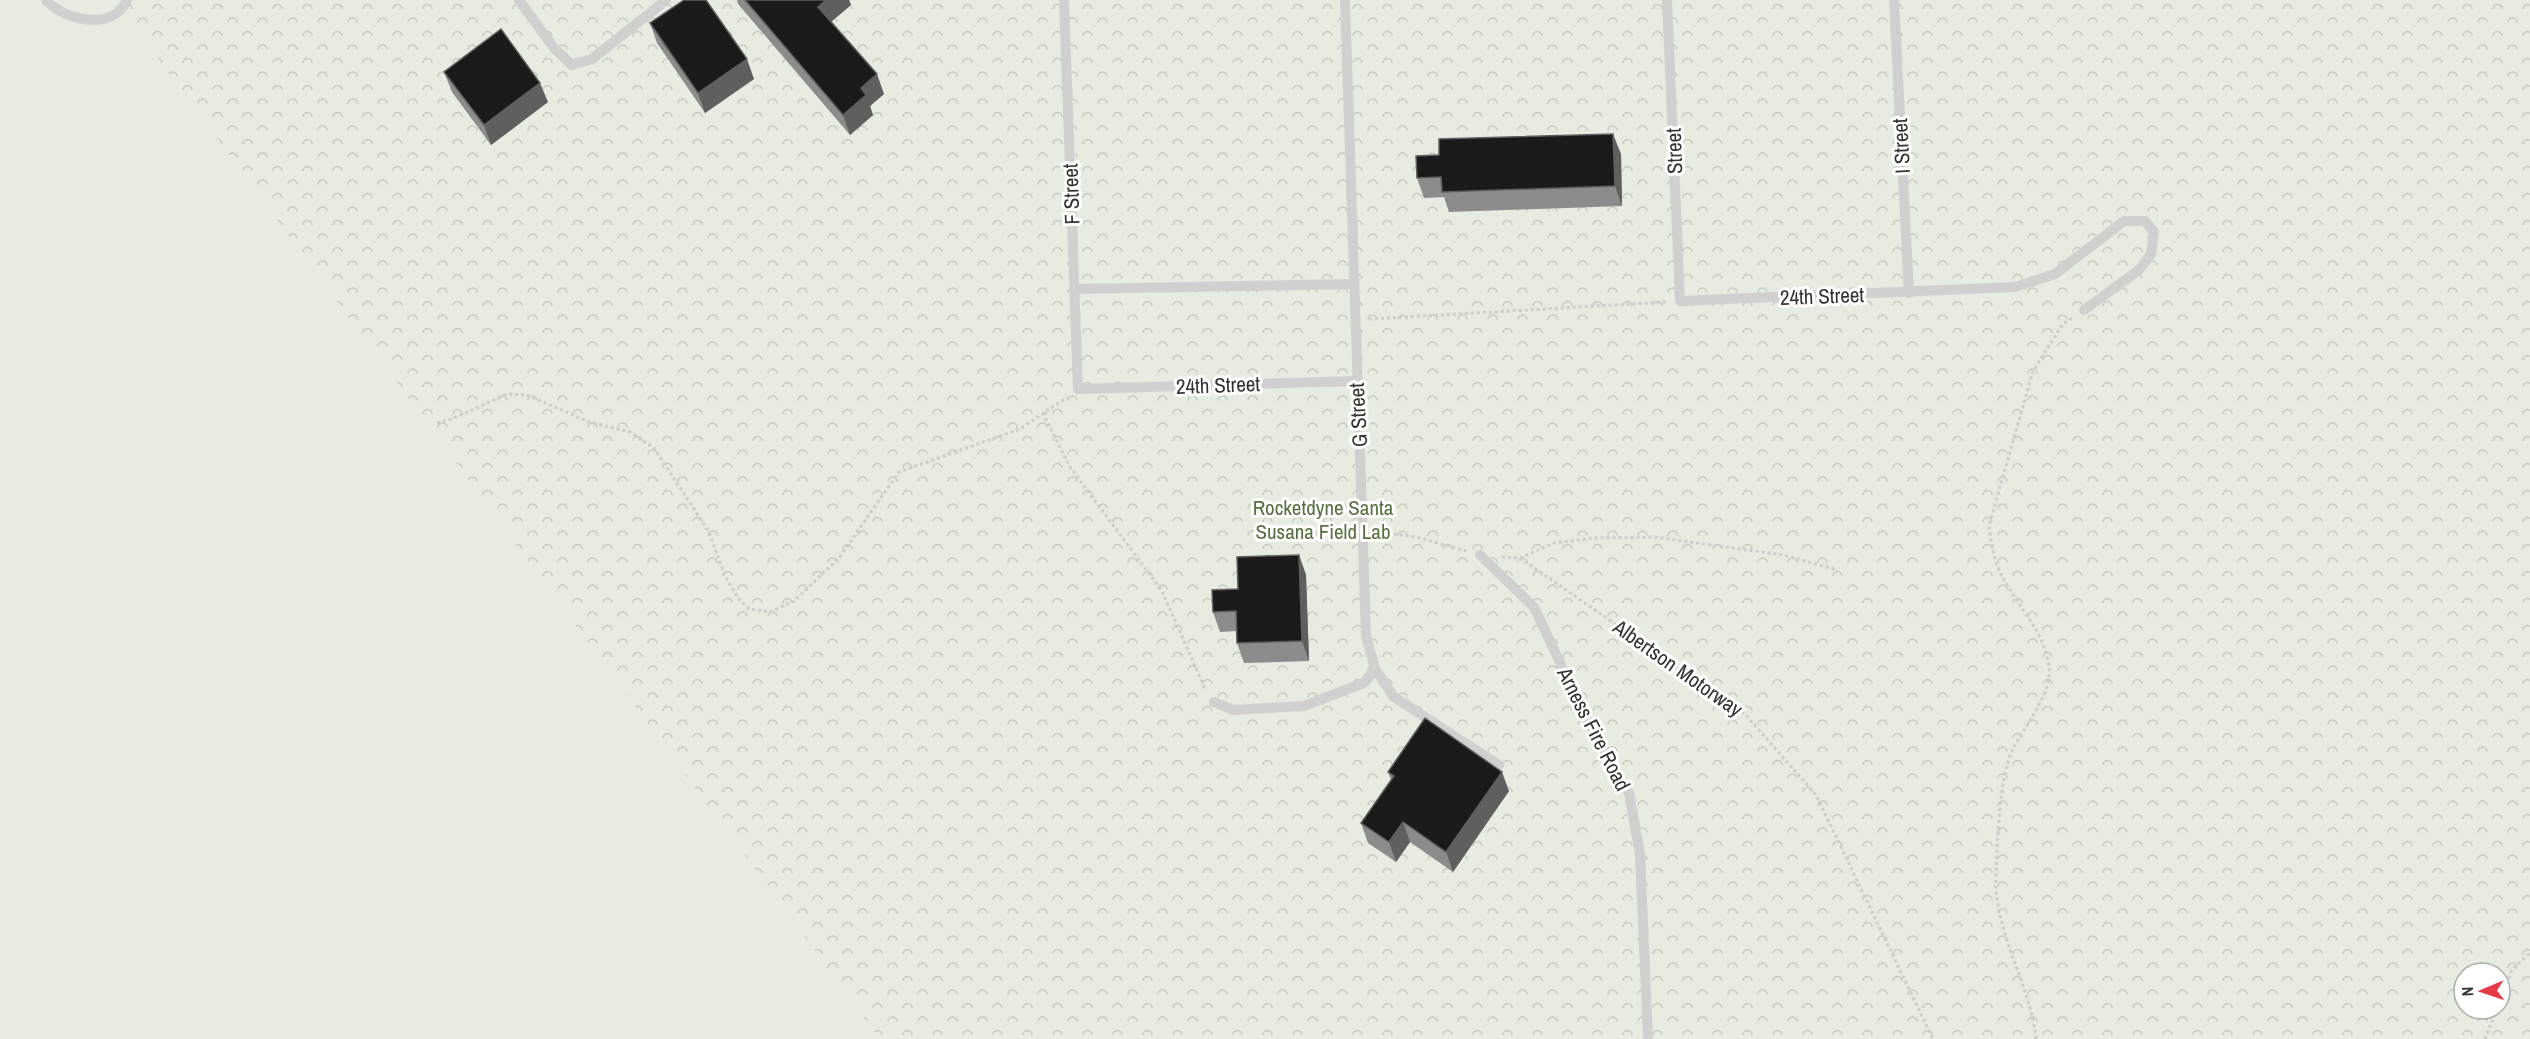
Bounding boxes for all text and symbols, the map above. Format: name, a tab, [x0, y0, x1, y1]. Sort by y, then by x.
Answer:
street label: I Street	[1885, 117, 1917, 174]
street label: Street	[1659, 127, 1689, 174]
street label: F Street	[1055, 163, 1087, 225]
street label: 24th Street	[1779, 280, 1865, 312]
street label: 24th Street	[1175, 369, 1261, 401]
street label: G Street	[1342, 382, 1374, 448]
park label: Rocketdyne Santa Susana Field Lab	[1253, 493, 1394, 546]
street label: Albertson Motorway	[1607, 612, 1749, 724]
street label: Arness Fire Road	[1550, 661, 1638, 796]
north arrow	[2452, 961, 2512, 1021]
text: N	[2456, 986, 2478, 997]

